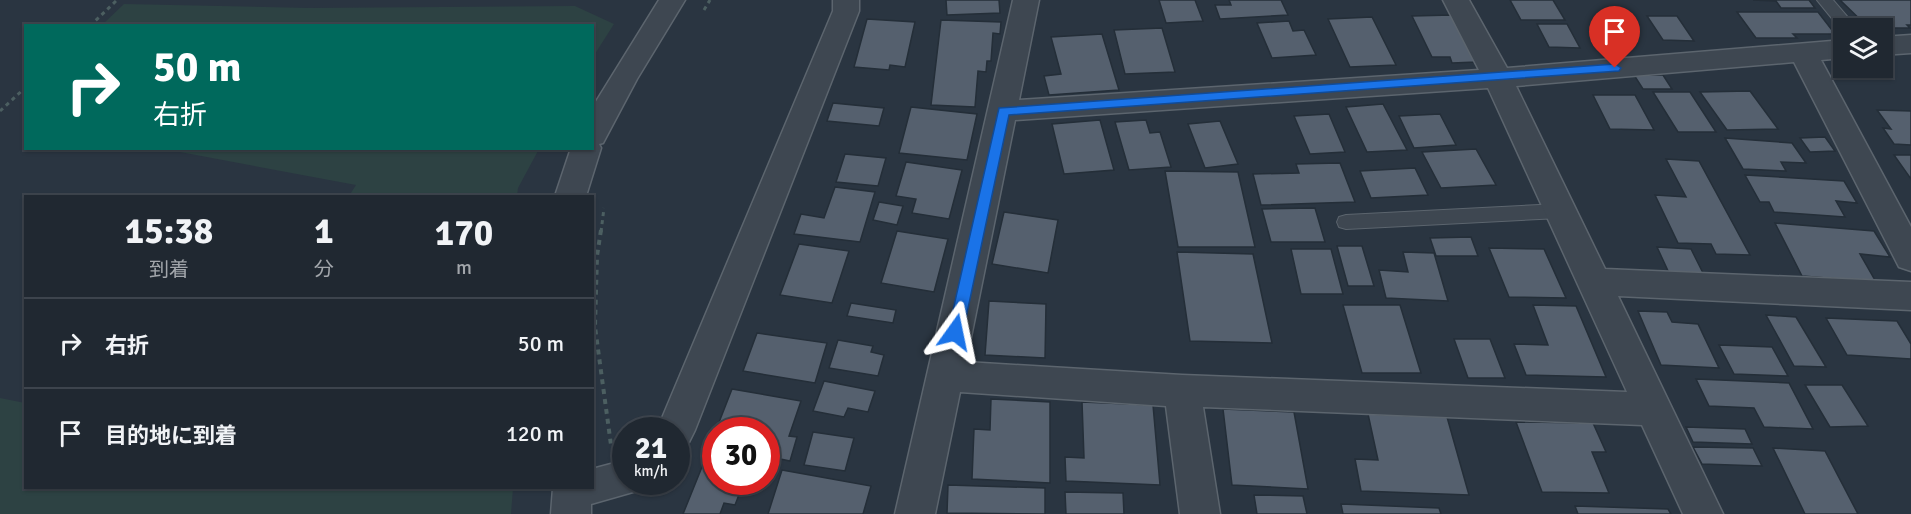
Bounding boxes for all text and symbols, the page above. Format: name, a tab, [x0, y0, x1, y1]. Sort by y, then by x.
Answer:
pin	[1589, 6, 1640, 68]
icon: arrive	[1598, 15, 1631, 48]
map controls	[1833, 18, 1893, 78]
button: layers	[1833, 18, 1893, 78]
text: 50 m	[153, 42, 242, 93]
icon: right	[54, 48, 132, 126]
text: 右折	[153, 99, 207, 132]
text: 15:38	[125, 209, 213, 254]
text: 1	[314, 209, 334, 254]
text: 170	[435, 211, 493, 256]
text: m	[456, 255, 472, 280]
text: 到着	[149, 257, 189, 282]
text: 分	[314, 257, 334, 282]
position arrow	[923, 300, 987, 364]
icon: right	[54, 327, 87, 360]
text: 50 m	[518, 330, 564, 357]
text: 右折	[105, 332, 149, 359]
icon: arrive	[54, 417, 87, 450]
speed limit sign: 30	[702, 417, 780, 495]
text: 120 m	[506, 420, 564, 447]
text: 目的地に到着	[105, 422, 237, 449]
text: 21	[635, 430, 667, 467]
text: km/h	[634, 462, 668, 480]

